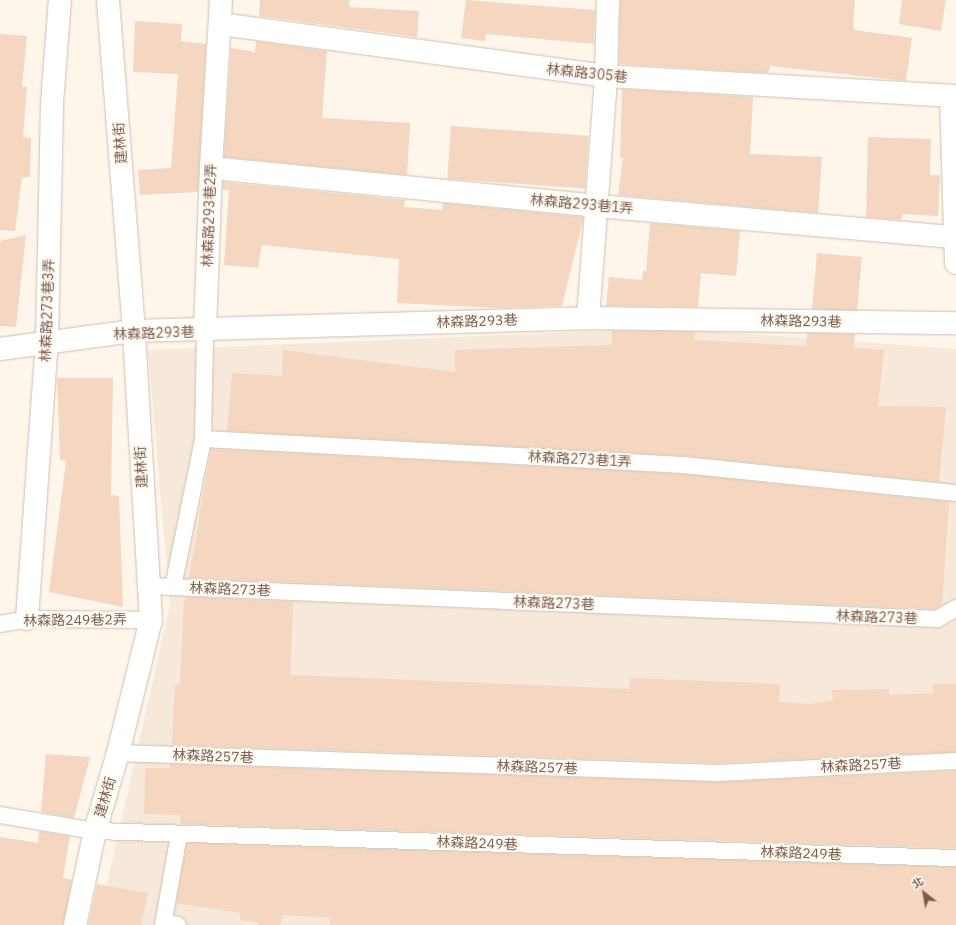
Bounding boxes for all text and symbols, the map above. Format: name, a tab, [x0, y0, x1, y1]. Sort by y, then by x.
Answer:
street label: 林森路305巷	[546, 60, 628, 86]
street label: 建林街	[110, 121, 130, 165]
street label: 林森路293巷2弄	[199, 163, 219, 267]
street label: 林森路293巷1弄	[530, 191, 634, 217]
street label: 林森路273巷3弄	[37, 258, 57, 362]
street label: 林森路293巷	[436, 311, 518, 331]
street label: 林森路293巷	[760, 312, 842, 330]
street label: 林森路293巷	[113, 323, 195, 343]
street label: 建林街	[132, 446, 150, 488]
street label: 林森路273巷1弄	[528, 448, 632, 470]
street label: 林森路273巷	[189, 579, 271, 599]
street label: 林森路273巷	[513, 593, 595, 613]
street label: 林森路273巷	[836, 607, 918, 627]
street label: 林森路249巷2弄	[23, 611, 127, 629]
street label: 林森路257巷	[172, 746, 254, 766]
street label: 林森路257巷	[820, 754, 902, 776]
street label: 林森路257巷	[496, 757, 578, 777]
street label: 建林街	[91, 774, 119, 820]
street label: 林森路249巷	[436, 833, 518, 853]
street label: 林森路249巷	[760, 843, 842, 863]
north arrow	[904, 873, 944, 913]
text: 北	[909, 874, 926, 892]

